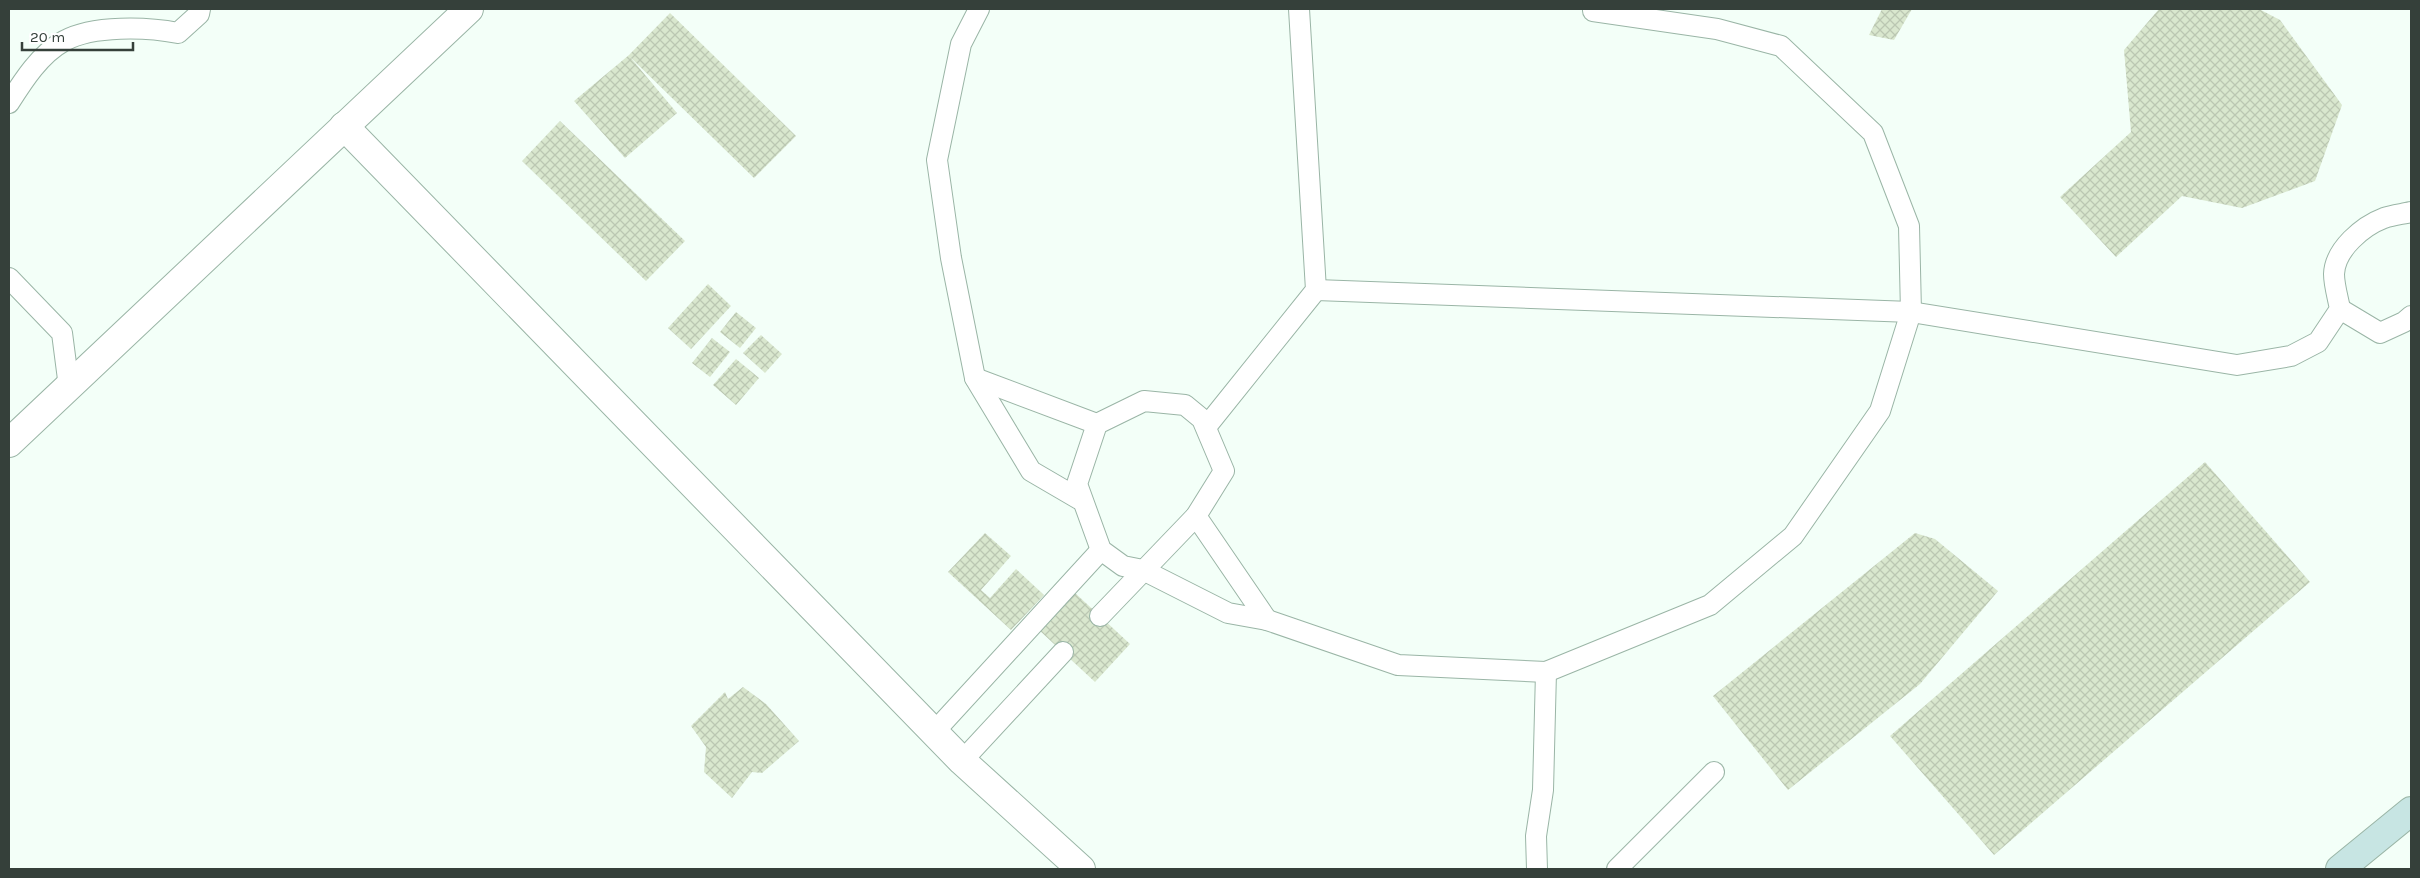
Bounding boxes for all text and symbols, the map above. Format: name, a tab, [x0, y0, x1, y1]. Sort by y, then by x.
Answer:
scale bar	[22, 20, 134, 52]
text: 20 m	[30, 28, 65, 46]

